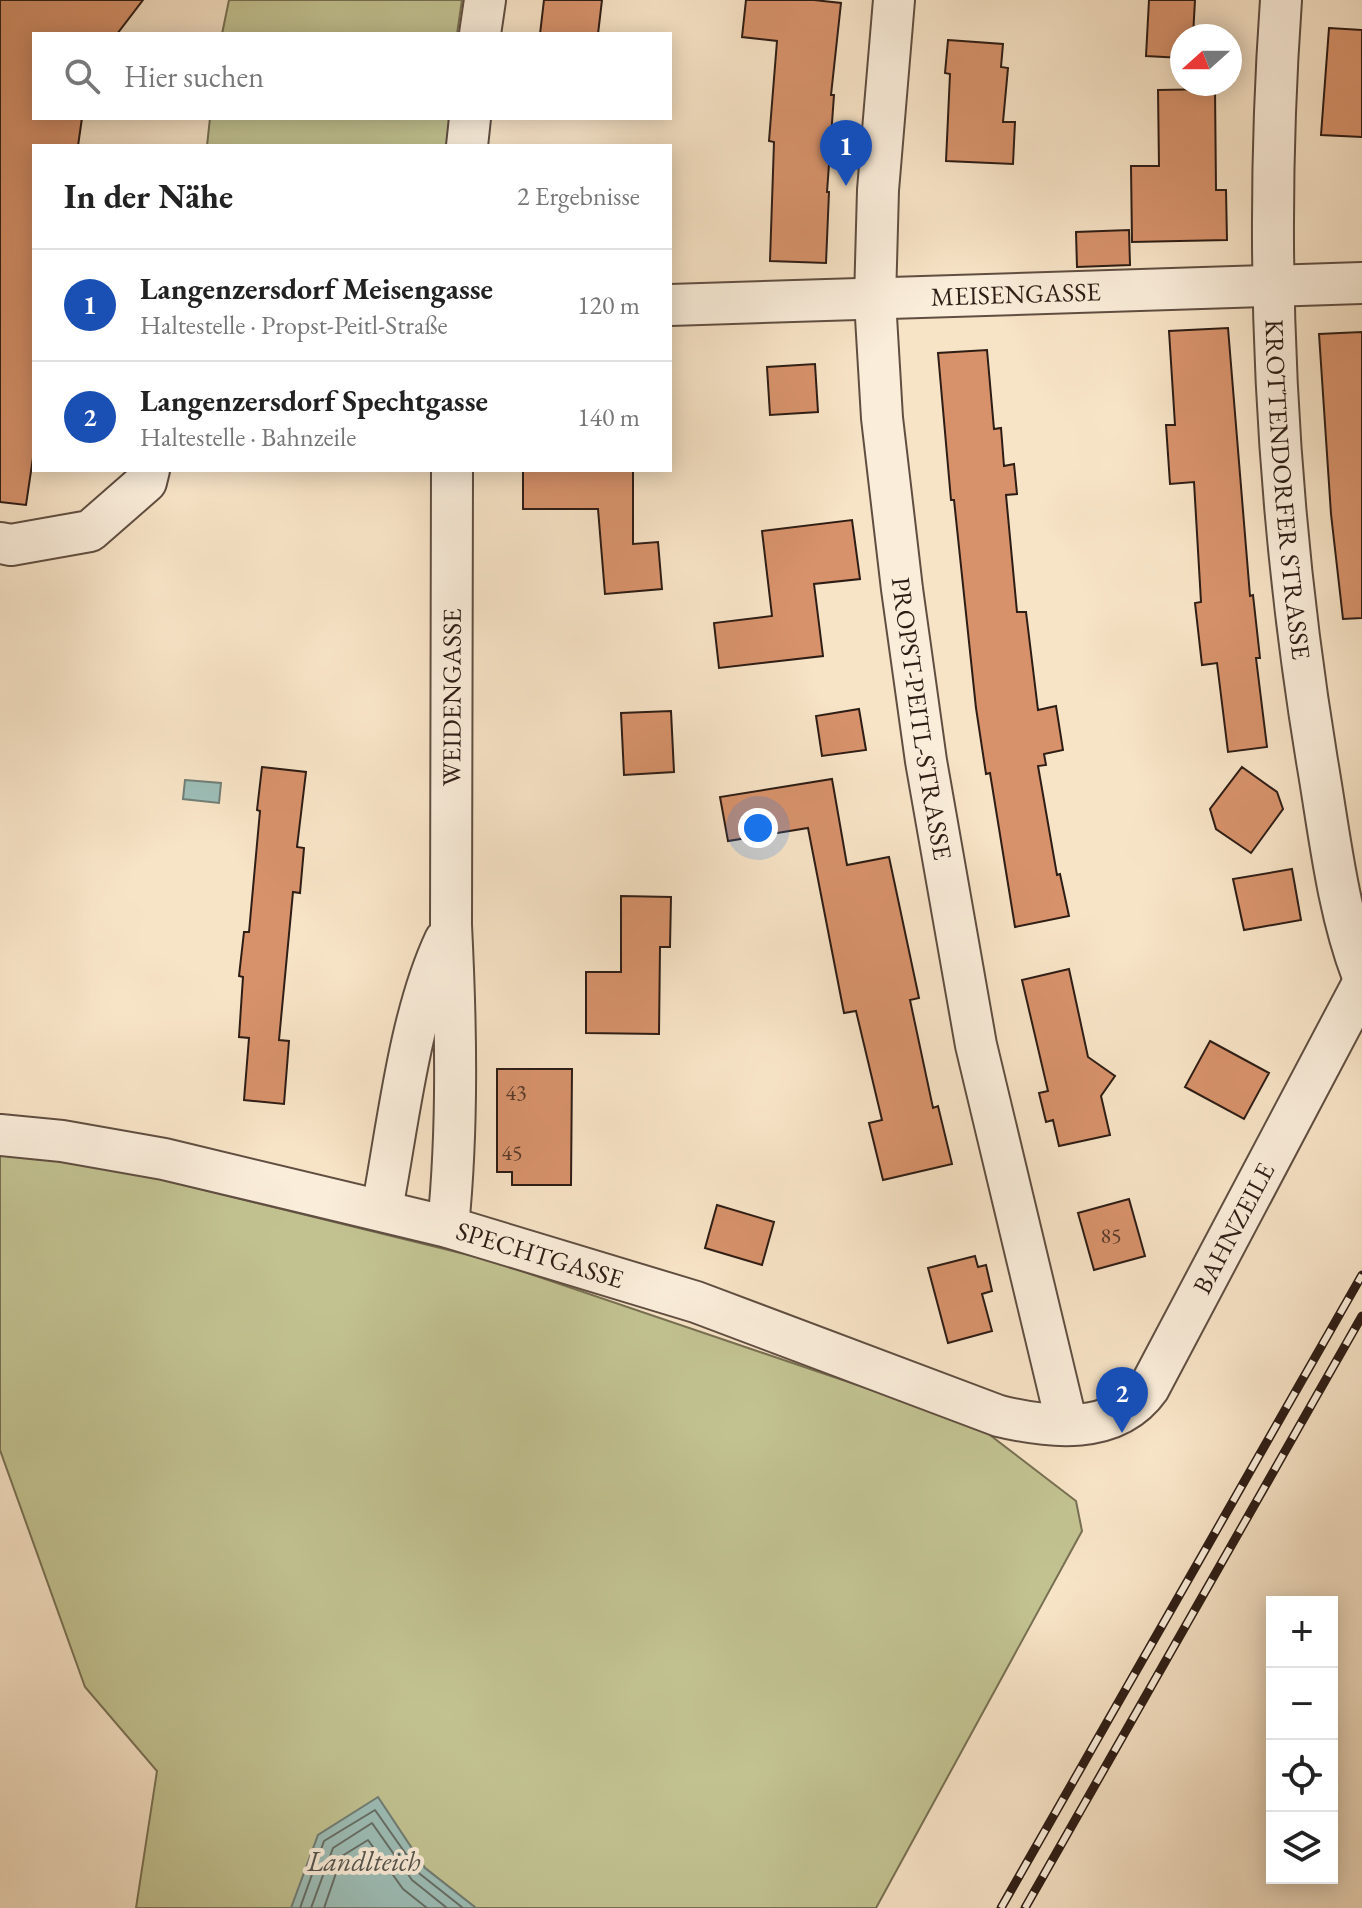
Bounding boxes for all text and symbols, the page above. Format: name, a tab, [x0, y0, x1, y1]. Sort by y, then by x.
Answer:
north arrow	[1170, 24, 1242, 96]
search box	[32, 32, 672, 120]
icon: search	[60, 54, 104, 98]
text: Hier suchen	[124, 57, 264, 96]
pin: 1	[820, 120, 872, 186]
text: In der Nähe	[64, 174, 233, 218]
text: 2 Ergebnisse	[517, 179, 640, 213]
text: Langenzersdorf Meisengasse	[140, 269, 493, 308]
street label: MEISENGASSE	[930, 274, 1102, 314]
text: 1	[83, 288, 97, 322]
text: 120 m	[577, 288, 640, 322]
text: Haltestelle · Propst-Peitl-Straße	[140, 308, 448, 342]
street label: KROTTENDORFER STRASSE	[1257, 319, 1319, 662]
text: Langenzersdorf Spechtgasse	[140, 381, 488, 420]
text: 2	[83, 400, 97, 434]
text: 140 m	[577, 400, 640, 434]
text: Haltestelle · Bahnzeile	[140, 420, 356, 454]
street label: PROPST-PEITL-STRASSE	[884, 575, 960, 863]
street label: WEIDENGASSE	[434, 608, 469, 786]
your location	[738, 808, 778, 848]
house number: 43	[505, 1078, 527, 1107]
house number: 45	[501, 1138, 523, 1167]
street label: BAHNZEILE	[1185, 1156, 1282, 1300]
street label: SPECHTGASSE	[452, 1213, 628, 1296]
house number: 85	[1100, 1221, 1122, 1250]
pin: 2	[1096, 1367, 1148, 1433]
map controls	[1266, 1596, 1338, 1884]
button: +	[1266, 1596, 1338, 1668]
button: −	[1266, 1668, 1338, 1740]
button: locate	[1266, 1740, 1338, 1812]
button: layers	[1266, 1812, 1338, 1884]
water label: Landlteich	[306, 1843, 421, 1879]

